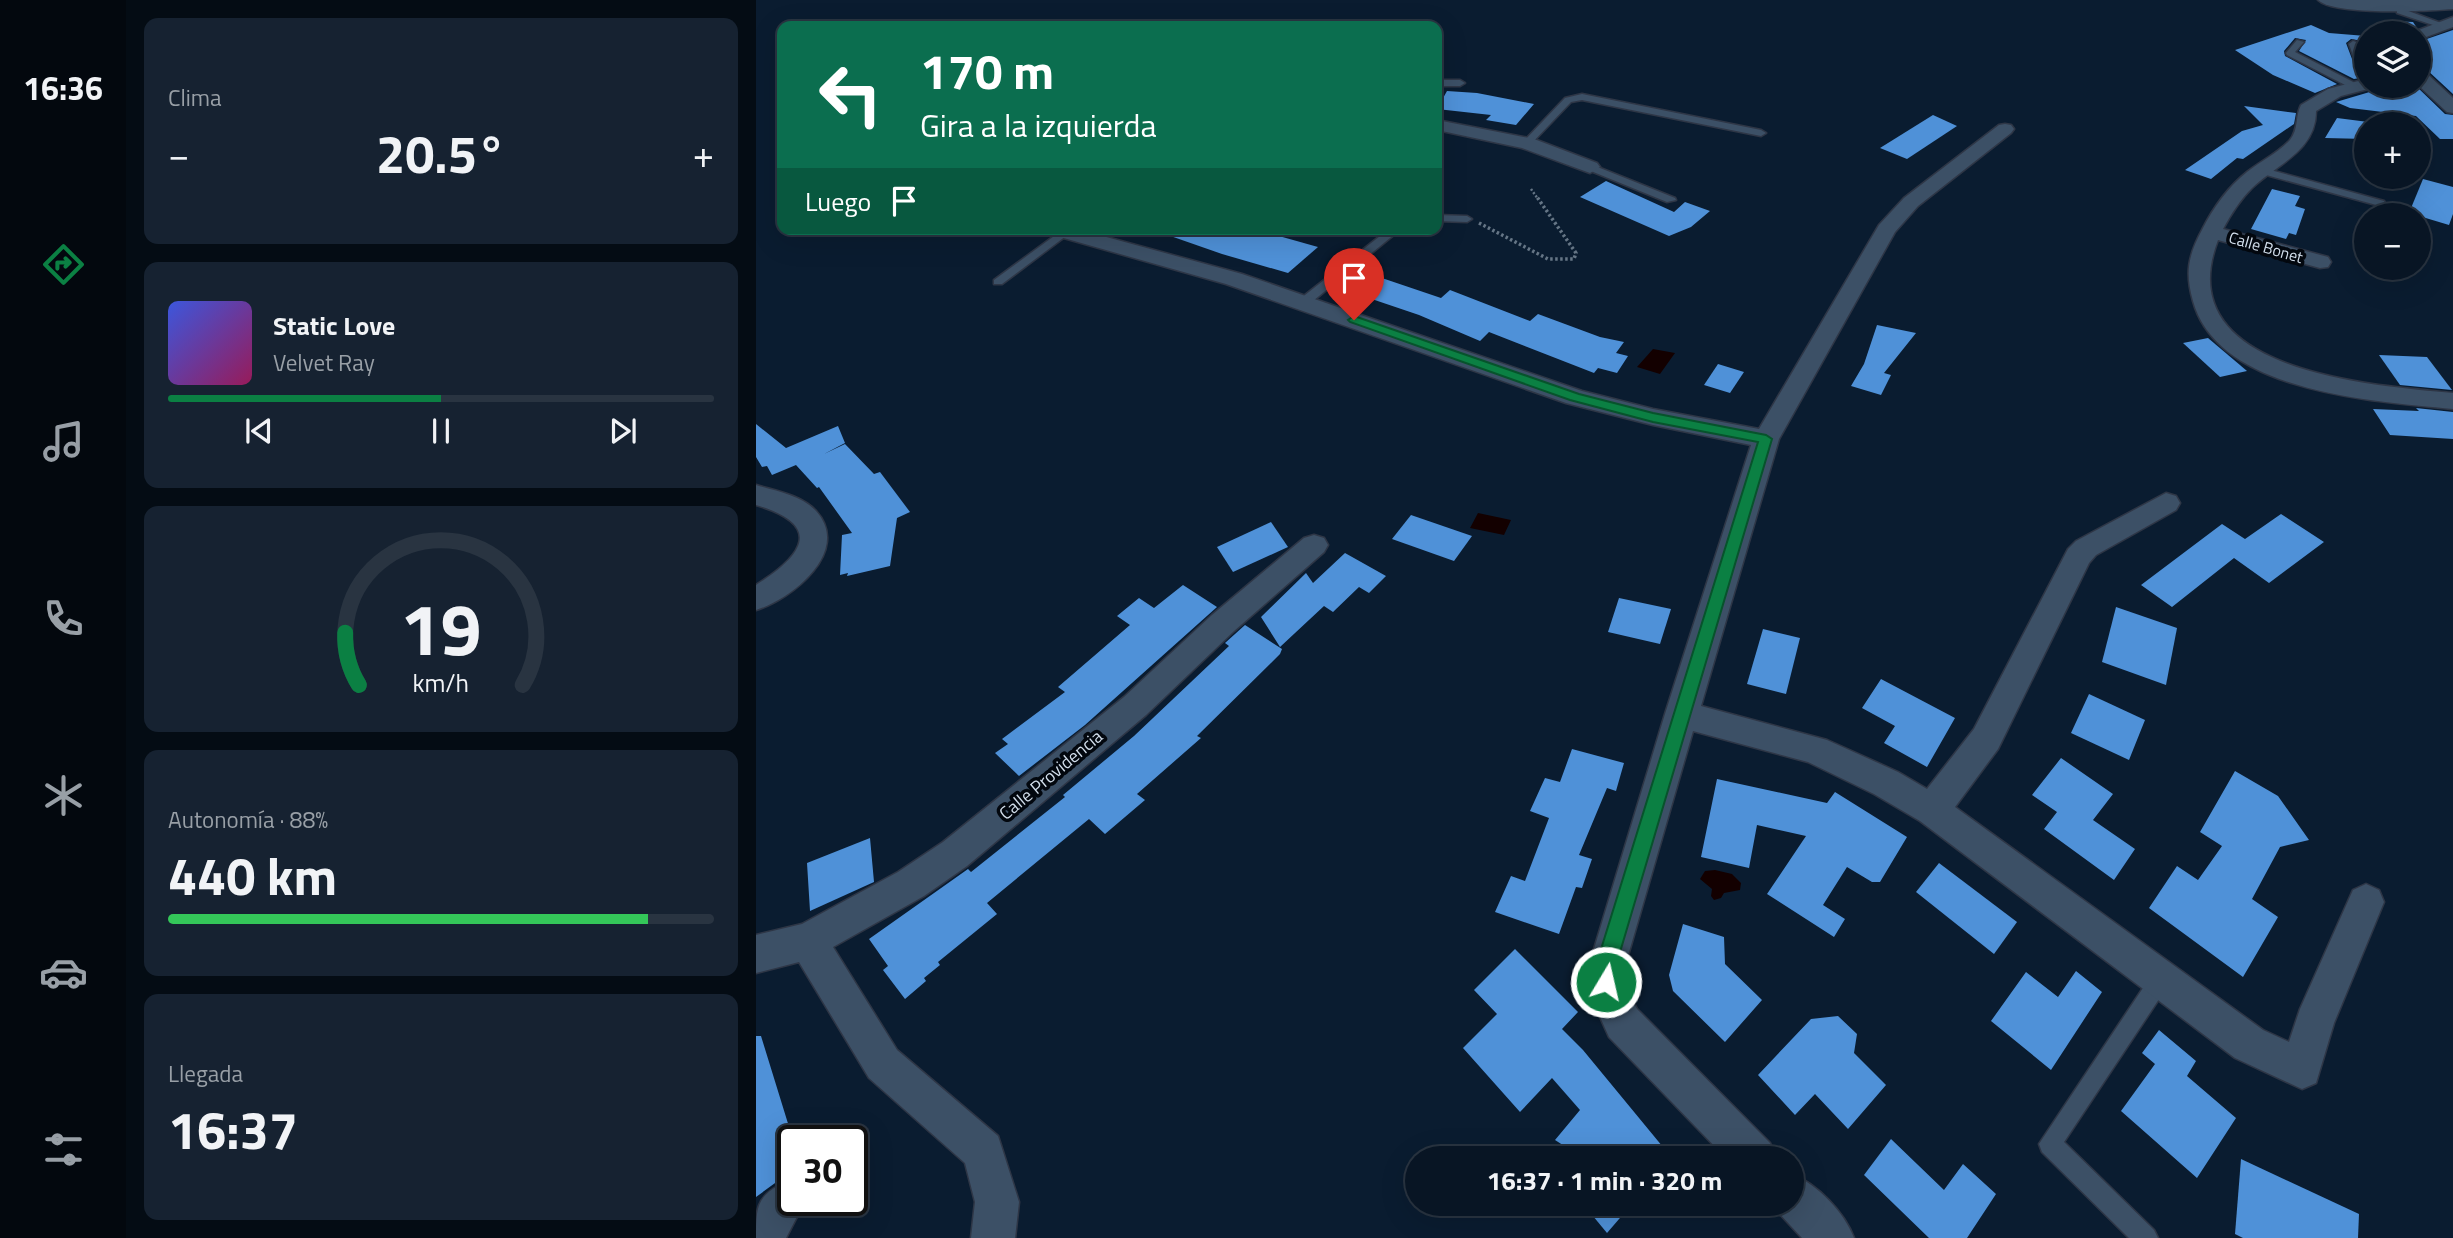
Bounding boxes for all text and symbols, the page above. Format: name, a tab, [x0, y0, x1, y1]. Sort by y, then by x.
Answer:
map controls	[2354, 21, 2431, 280]
button: layers	[2354, 21, 2431, 98]
text: 170 m	[920, 33, 1054, 108]
icon: left	[805, 49, 896, 140]
text: 16:36	[23, 64, 103, 112]
text: Clima	[168, 80, 222, 115]
text: Gira a la izquierda	[920, 101, 1156, 149]
button: +	[2354, 112, 2431, 189]
text: 20.5°	[376, 114, 506, 193]
text: −	[168, 125, 189, 183]
text: +	[693, 125, 714, 183]
text: Luego	[805, 182, 871, 221]
icon: arrive	[885, 182, 923, 220]
button: −	[2354, 203, 2431, 280]
street label: Calle Bonet	[2226, 225, 2306, 269]
icon: directions	[39, 240, 88, 289]
pin	[1324, 248, 1384, 320]
icon: arrive	[1335, 259, 1373, 297]
text: Static Love	[273, 306, 395, 345]
text: Velvet Ray	[273, 345, 375, 380]
icon: previous	[240, 412, 278, 450]
icon: pause	[422, 412, 460, 450]
icon: next	[604, 412, 642, 450]
icon: music	[39, 417, 88, 466]
text: 19	[400, 573, 482, 683]
icon: phone	[39, 594, 88, 643]
text: km/h	[413, 664, 469, 702]
street label: Calle Providencia	[993, 723, 1108, 826]
icon: climate	[39, 771, 88, 820]
text: Autonomía · 88%	[168, 802, 328, 837]
text: 440 km	[168, 836, 337, 915]
position arrow	[1569, 945, 1643, 1019]
icon: car	[39, 948, 88, 997]
text: Llegada	[168, 1056, 243, 1091]
text: 16:37	[168, 1090, 298, 1169]
icon: filters	[39, 1125, 88, 1174]
speed limit sign: 30	[777, 1125, 868, 1216]
text: 16:37 · 1 min · 320 m	[1487, 1161, 1722, 1200]

